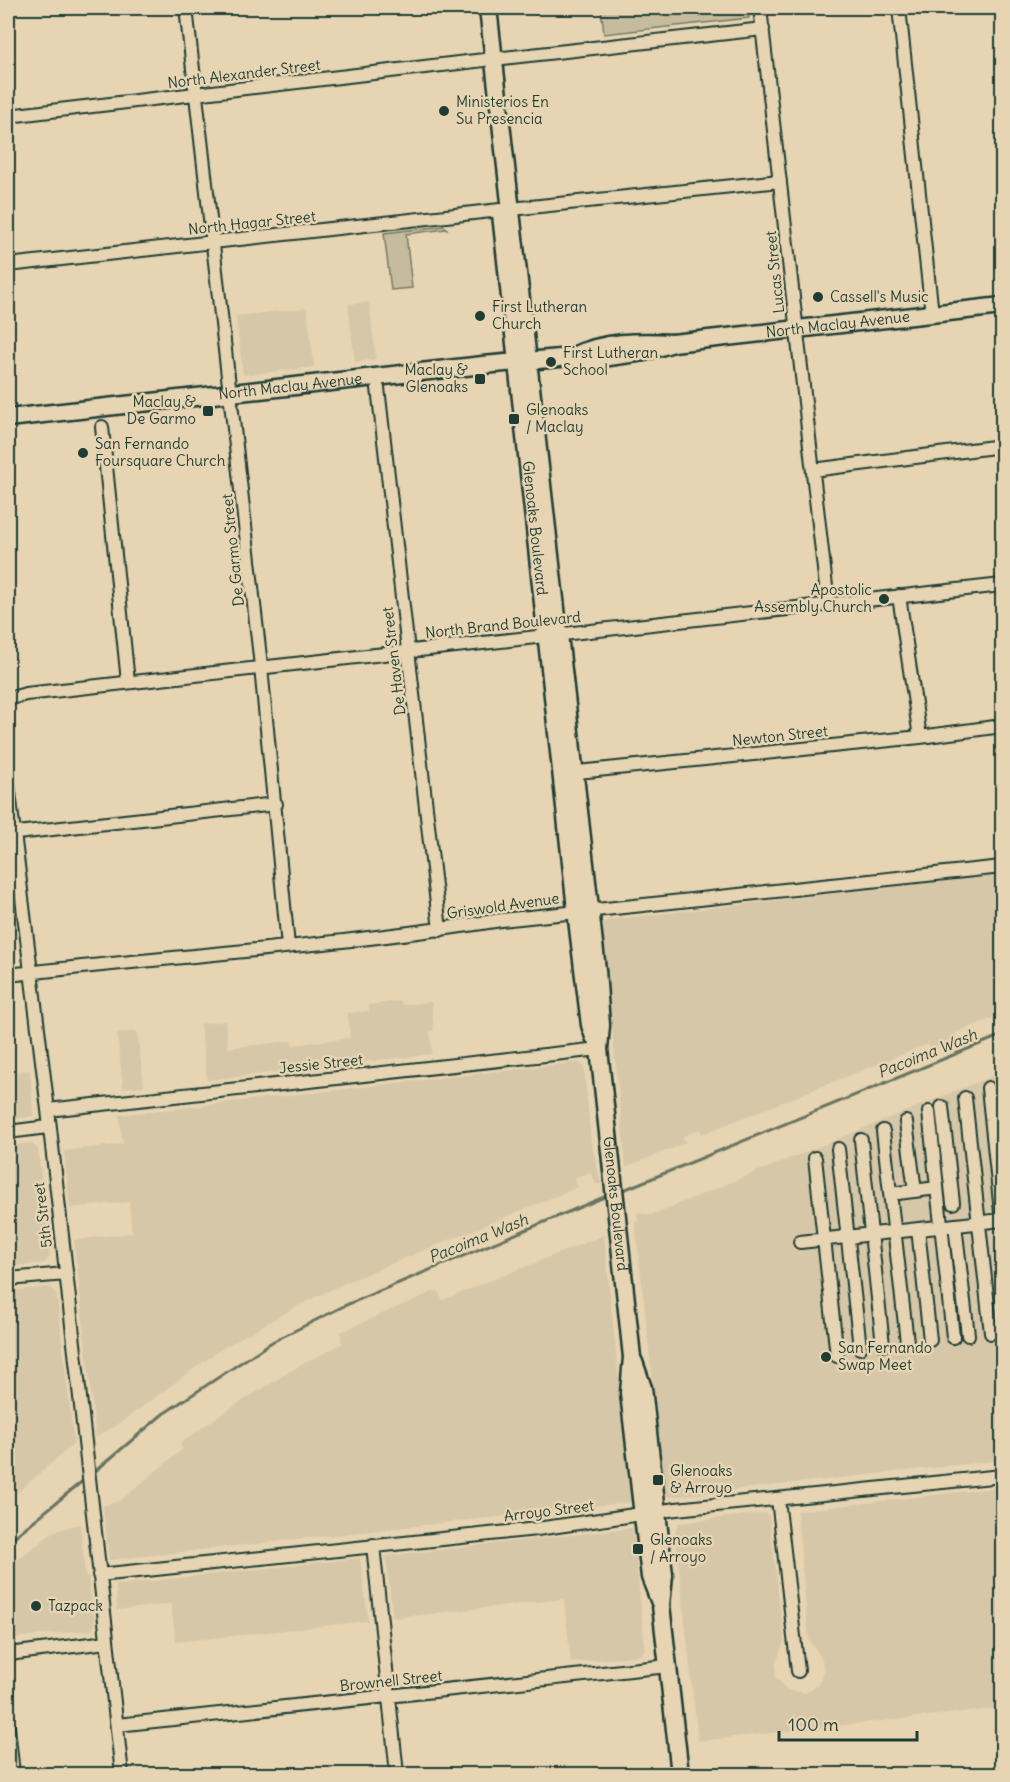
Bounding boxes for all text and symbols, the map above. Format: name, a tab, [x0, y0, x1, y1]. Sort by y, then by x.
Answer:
street label: North Alexander Street	[166, 55, 322, 92]
place label: Ministerios En Su Presencia	[456, 92, 549, 128]
marker: Ministerios En Su Presencia	[437, 104, 451, 118]
street label: North Hagar Street	[187, 206, 317, 239]
street label: Lucas Street	[761, 230, 788, 314]
place label: Cassell's Music	[830, 287, 929, 306]
marker: Cassell's Music	[811, 290, 825, 304]
place label: First Lutheran Church	[492, 297, 587, 333]
street label: North Maclay Avenue	[765, 306, 911, 341]
marker: First Lutheran Church	[473, 309, 487, 323]
place label: First Lutheran School	[563, 343, 658, 379]
marker: First Lutheran School	[544, 355, 558, 369]
place label: Maclay & Glenoaks	[404, 360, 469, 396]
street label: North Maclay Avenue	[217, 369, 363, 403]
marker: Maclay & Glenoaks	[473, 372, 487, 386]
place label: Maclay & De Garmo	[127, 392, 197, 428]
place label: Glenoaks / Maclay	[526, 400, 589, 436]
marker: Maclay & De Garmo	[201, 404, 215, 418]
marker: Glenoaks / Maclay	[507, 412, 521, 426]
place label: San Fernando Foursquare Church	[95, 434, 226, 470]
marker: San Fernando Foursquare Church	[76, 446, 90, 460]
street label: Glenoaks Boulevard	[519, 460, 552, 597]
street label: De Garmo Street	[217, 493, 248, 607]
place label: Apostolic Assembly Church	[754, 580, 872, 616]
marker: Apostolic Assembly Church	[877, 592, 891, 606]
street label: De Haven Street	[377, 606, 410, 716]
street label: North Brand Boulevard	[424, 607, 582, 642]
street label: Newton Street	[731, 721, 829, 750]
street label: Griswold Avenue	[445, 888, 560, 923]
water label: Pacoima Wash	[874, 1024, 980, 1082]
street label: Jessie Street	[278, 1050, 364, 1077]
street label: Glenoaks Boulevard	[599, 1135, 633, 1272]
street label: 5th Street	[29, 1181, 56, 1249]
water label: Pacoima Wash	[425, 1209, 531, 1267]
place label: San Fernando Swap Meet	[838, 1338, 932, 1374]
marker: San Fernando Swap Meet	[819, 1350, 833, 1364]
place label: Glenoaks & Arroyo	[670, 1461, 733, 1497]
marker: Glenoaks & Arroyo	[651, 1473, 665, 1487]
street label: Arroyo Street	[503, 1496, 595, 1525]
place label: Glenoaks / Arroyo	[650, 1530, 713, 1566]
marker: Glenoaks / Arroyo	[631, 1542, 645, 1556]
place label: Tazpack	[48, 1596, 103, 1615]
marker: Tazpack	[29, 1599, 43, 1613]
street label: Brownell Street	[339, 1666, 443, 1695]
scale bar	[779, 1704, 917, 1742]
text: 100 m	[788, 1713, 839, 1736]

